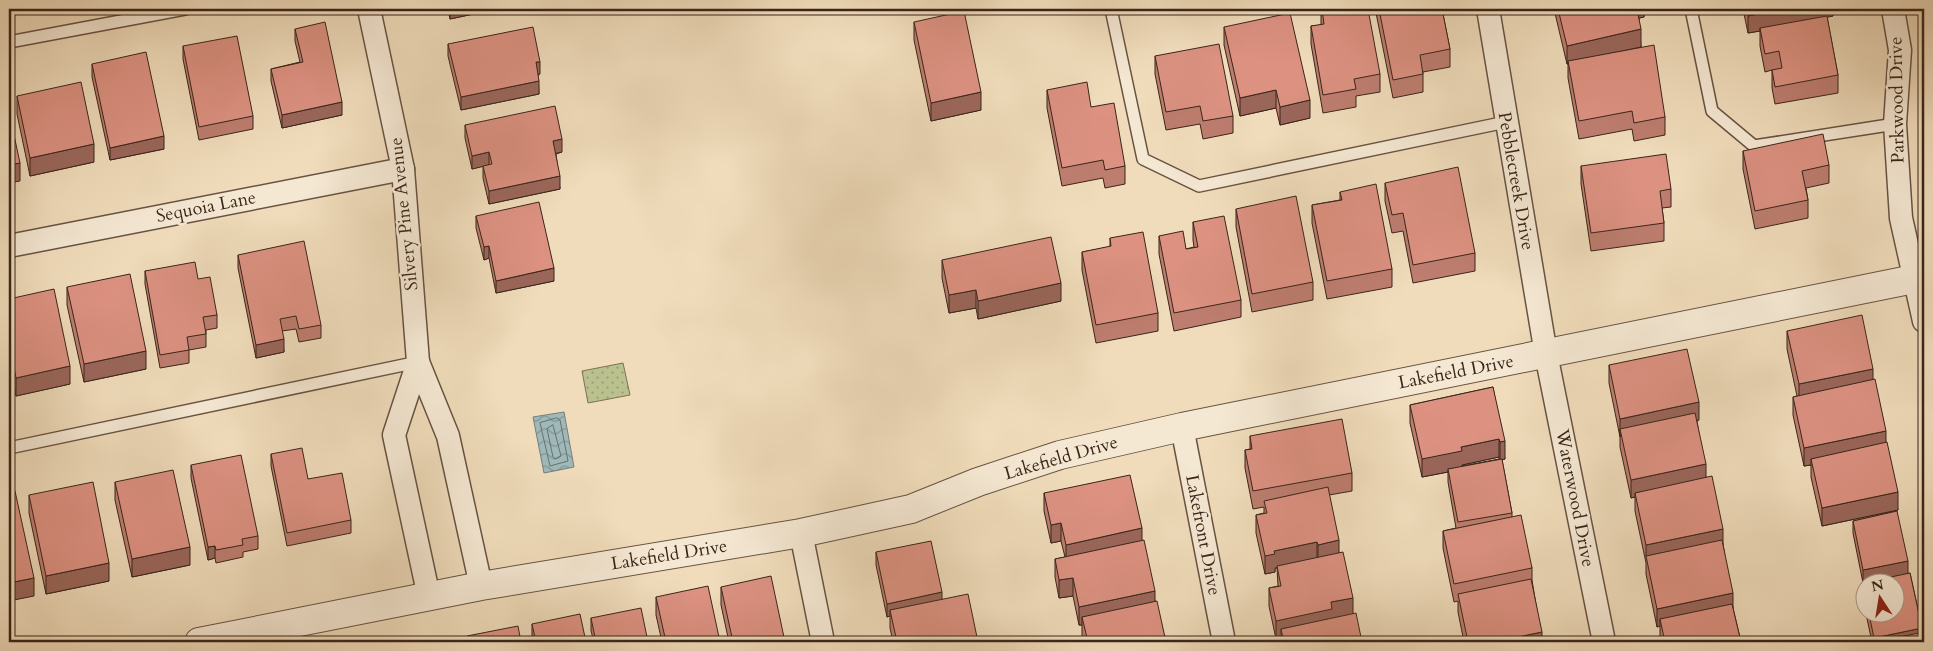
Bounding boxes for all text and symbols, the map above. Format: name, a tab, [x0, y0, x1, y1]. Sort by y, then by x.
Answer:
street label: Parkwood Drive	[1883, 37, 1911, 163]
street label: Pebblecreek Drive	[1492, 110, 1540, 252]
street label: Silvery Pine Avenue	[384, 136, 424, 292]
street label: Sequoia Lane	[154, 185, 258, 229]
street label: Lakefield Drive	[1396, 349, 1516, 395]
street label: Waterwood Drive	[1549, 426, 1601, 569]
street label: Lakefield Drive	[1001, 430, 1121, 486]
street label: Lakefront Drive	[1179, 472, 1227, 598]
street label: Lakefield Drive	[609, 533, 729, 577]
north arrow	[1856, 574, 1906, 624]
text: N	[1869, 575, 1885, 596]

